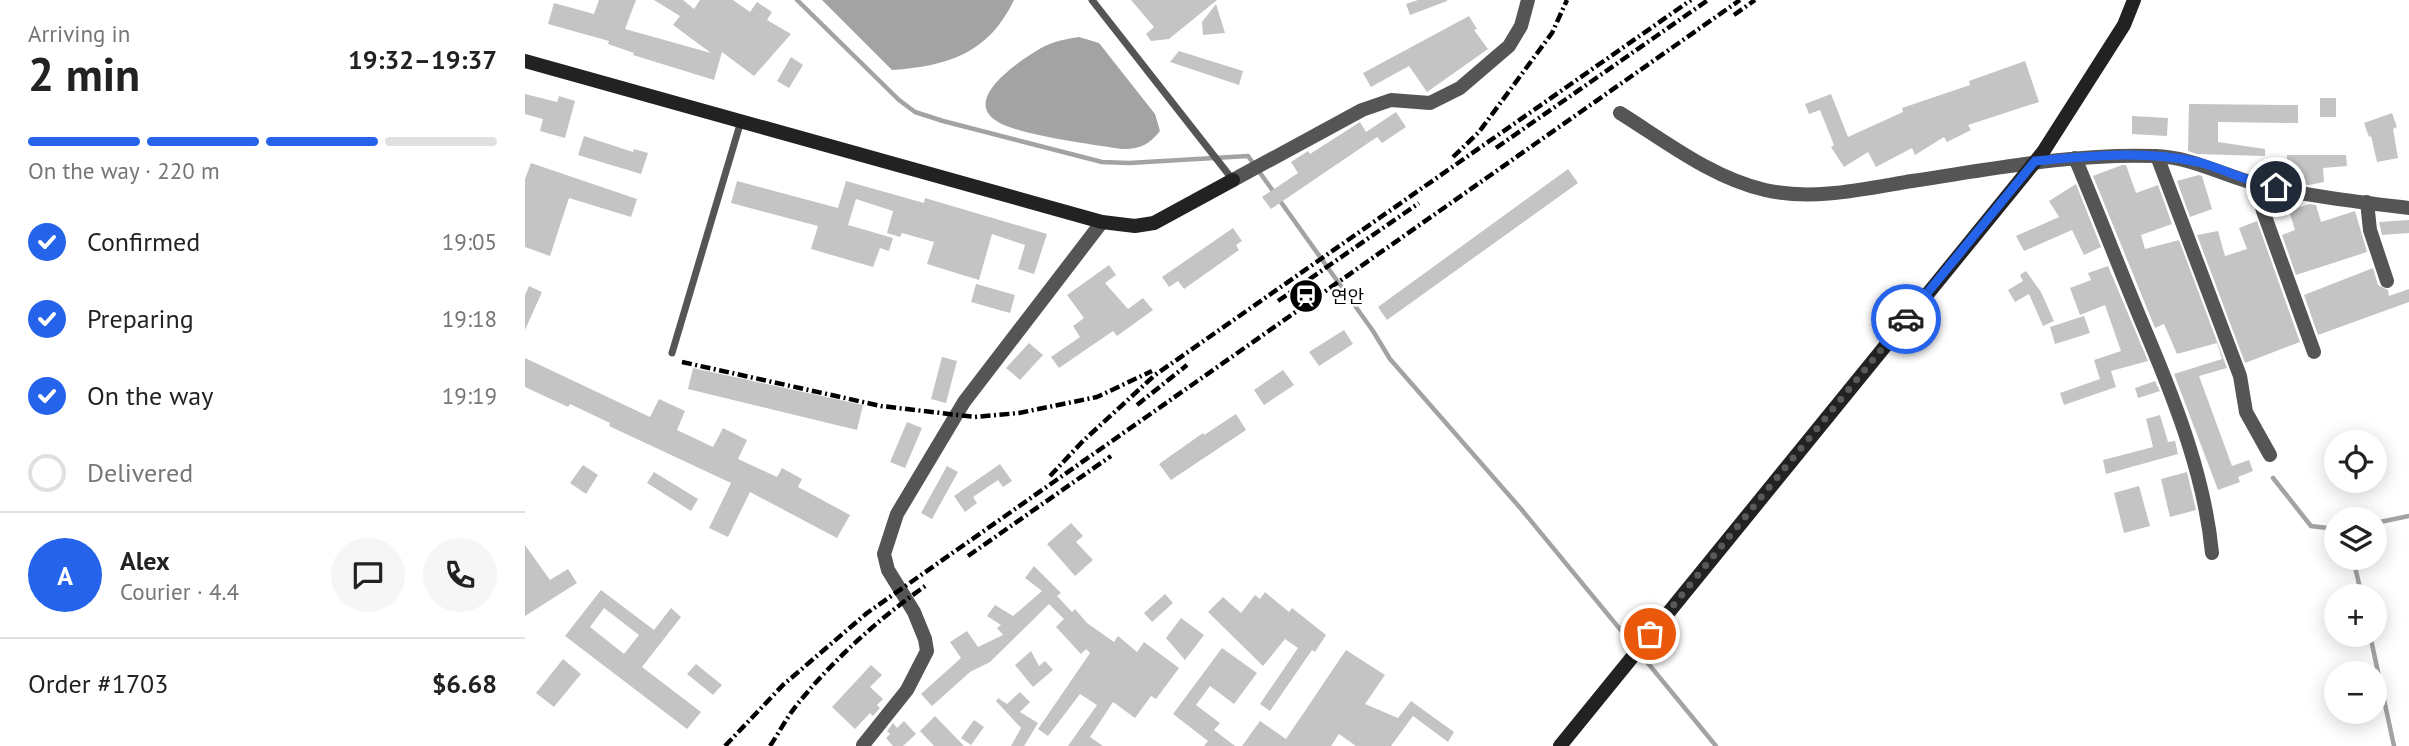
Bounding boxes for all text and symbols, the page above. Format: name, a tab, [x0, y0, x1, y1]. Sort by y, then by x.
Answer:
text: Arriving in	[28, 19, 130, 48]
text: 19:32–19:37	[348, 43, 497, 76]
text: 2 min	[28, 44, 140, 104]
text: On the way · 220 m	[28, 156, 220, 185]
pin	[2246, 157, 2306, 217]
icon: home	[2257, 168, 2295, 206]
icon: check	[28, 223, 66, 261]
text: Confirmed	[87, 225, 200, 258]
text: 19:05	[442, 227, 497, 256]
station icon: 연안	[1287, 277, 1325, 315]
courier	[1871, 284, 1941, 354]
place label: 연안	[1331, 285, 1364, 308]
icon: check	[28, 300, 66, 338]
icon: car	[1887, 300, 1925, 338]
text: Preparing	[87, 302, 194, 335]
text: 19:18	[442, 304, 497, 333]
icon: check	[28, 377, 66, 415]
text: On the way	[87, 379, 213, 412]
text: 19:19	[442, 381, 497, 410]
map controls	[2324, 430, 2387, 724]
button: locate	[2324, 430, 2387, 493]
text: Delivered	[87, 456, 193, 489]
button: layers	[2324, 507, 2387, 570]
button: chat	[331, 538, 405, 612]
button: phone	[423, 538, 497, 612]
text: Alex	[120, 544, 170, 577]
text: A	[57, 559, 73, 592]
text: Courier · 4.4	[120, 577, 239, 606]
button: +	[2324, 584, 2387, 647]
pin	[1620, 604, 1680, 664]
icon: bag	[1631, 615, 1669, 653]
button: −	[2324, 661, 2387, 724]
text: Order #1703	[28, 667, 168, 700]
text: $6.68	[432, 667, 497, 700]

